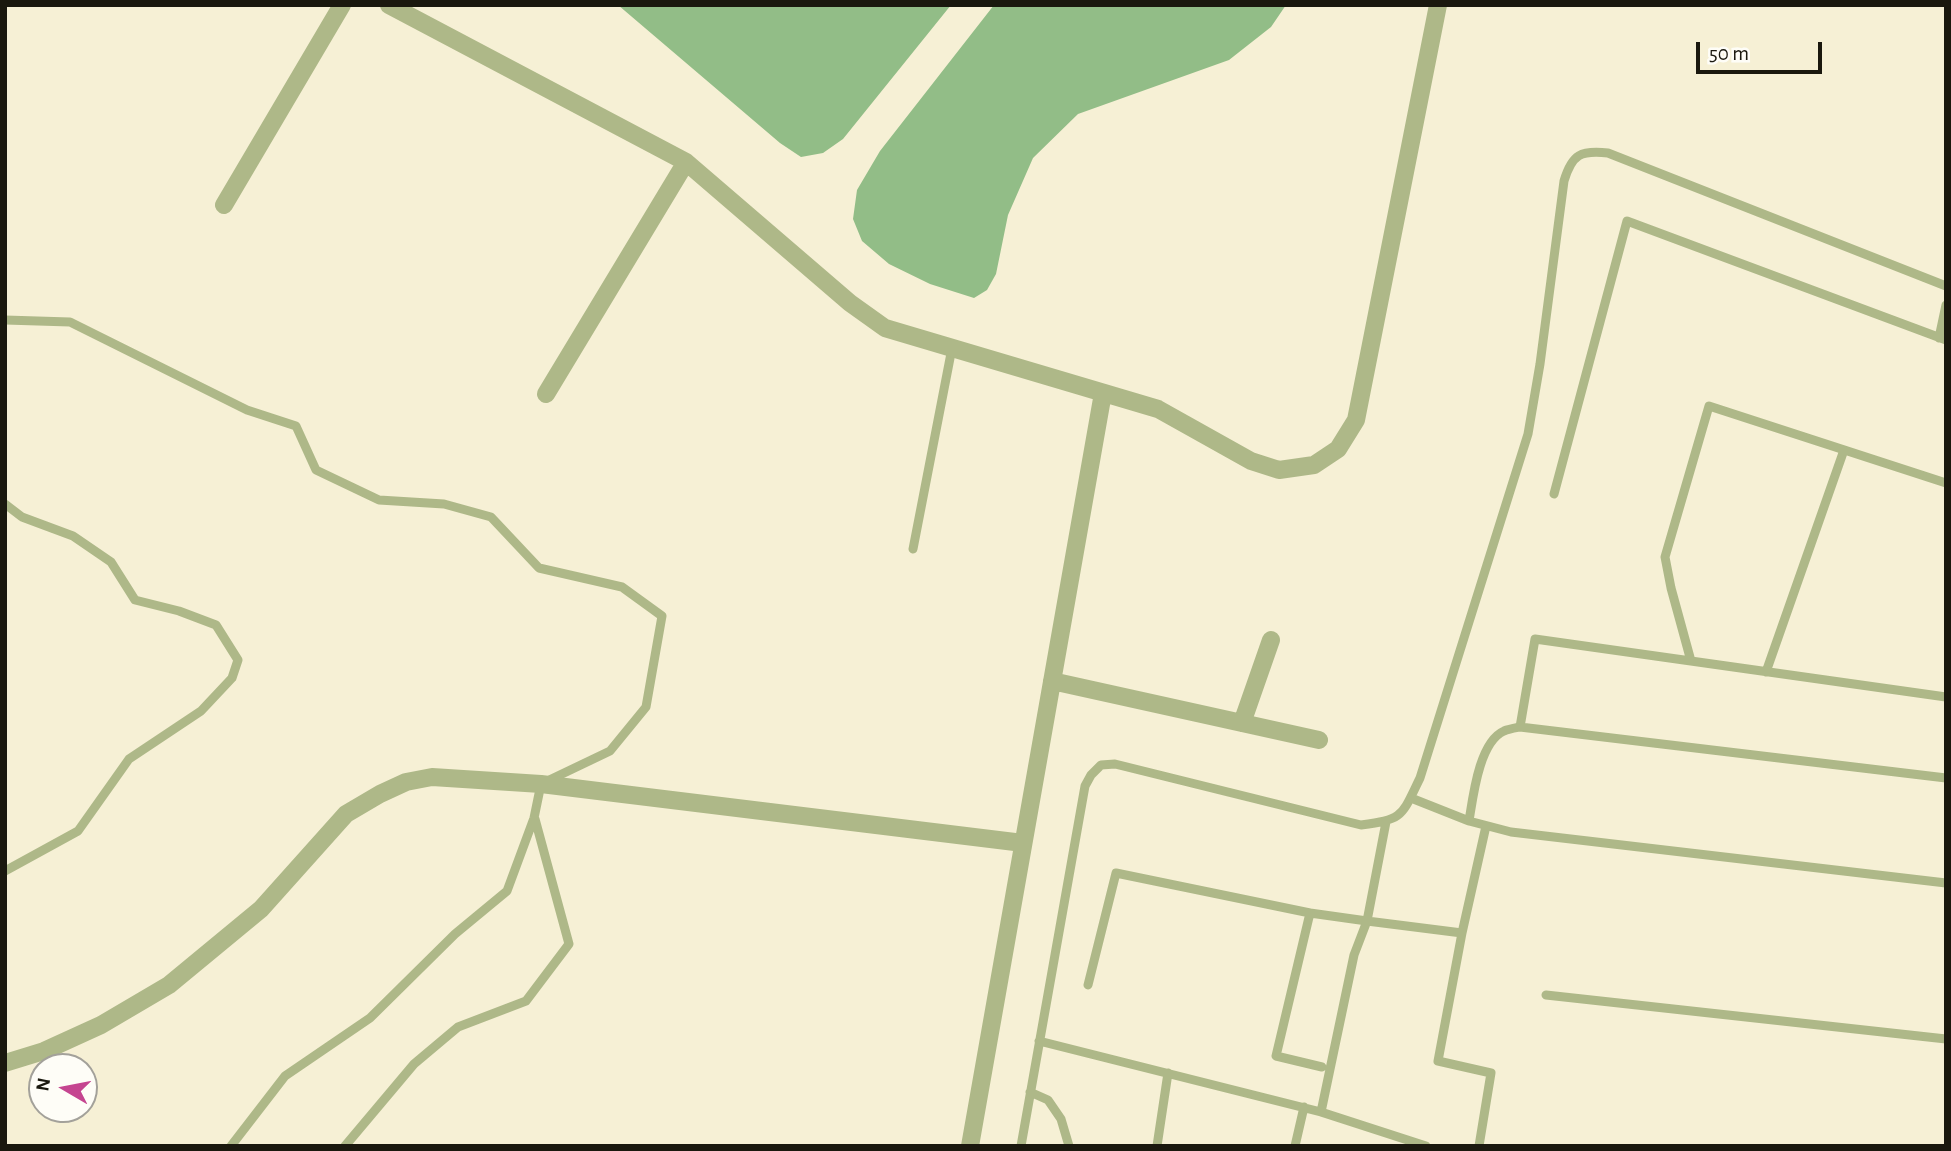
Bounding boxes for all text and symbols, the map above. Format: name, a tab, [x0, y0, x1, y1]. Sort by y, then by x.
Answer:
scale bar	[1699, 28, 1825, 72]
text: 50 m	[1709, 43, 1749, 64]
north arrow	[28, 1053, 98, 1123]
text: N	[33, 1076, 54, 1093]

